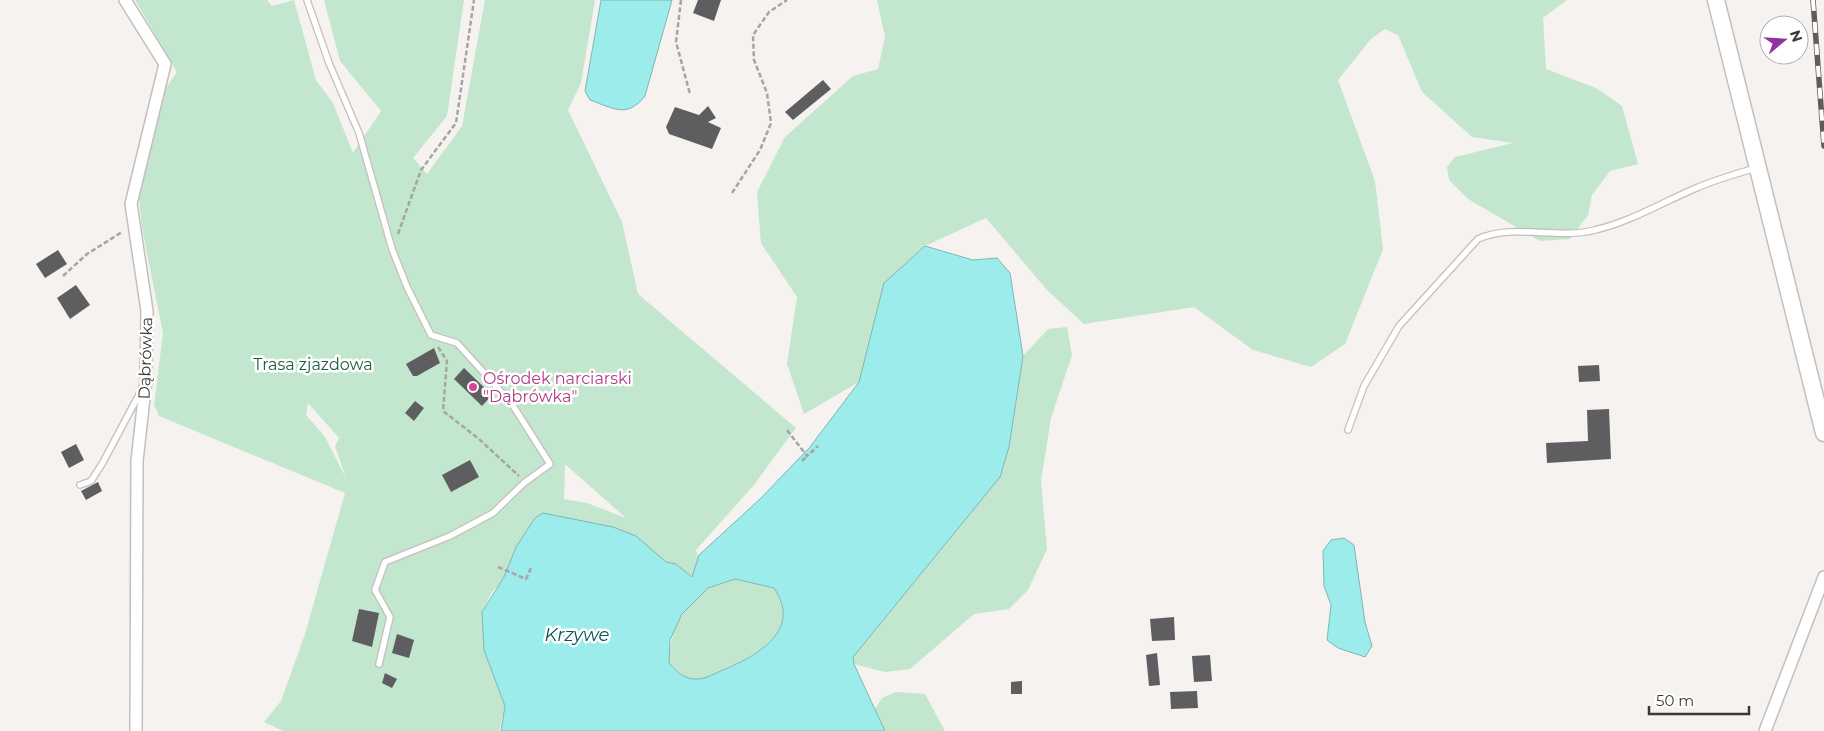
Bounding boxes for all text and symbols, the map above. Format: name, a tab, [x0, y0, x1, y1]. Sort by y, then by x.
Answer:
north arrow	[1759, 15, 1809, 65]
text: N	[1786, 28, 1807, 44]
street label: Dąbrówka	[135, 317, 156, 400]
park label: Trasa zjazdowa	[253, 355, 373, 374]
place label: Ośrodek narciarski "Dąbrówka"	[483, 369, 632, 406]
marker: Ośrodek narciarski "Dąbrówka"	[467, 381, 479, 393]
water label: Krzywe	[545, 624, 610, 646]
scale bar	[1649, 684, 1749, 716]
text: 50 m	[1656, 691, 1694, 710]

